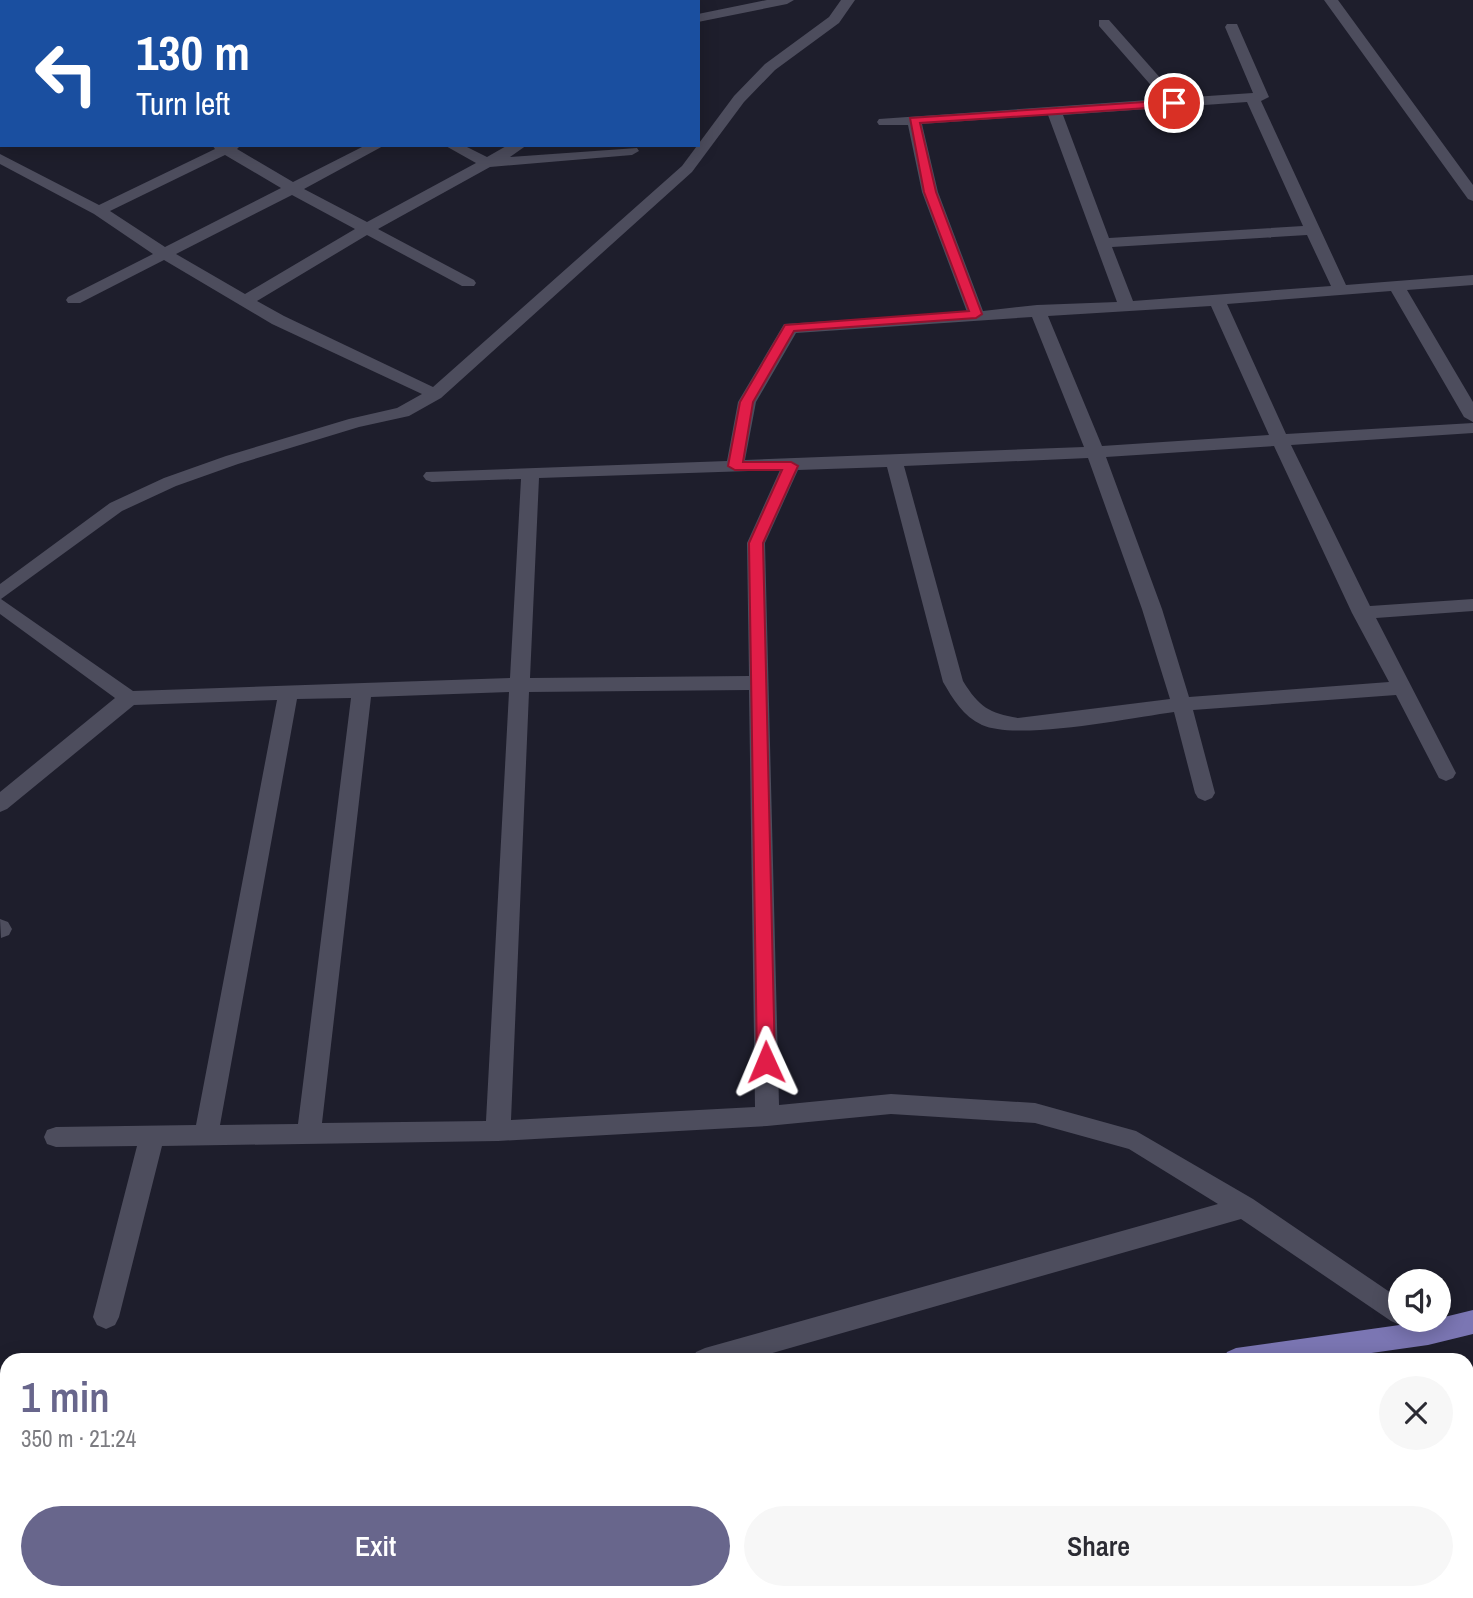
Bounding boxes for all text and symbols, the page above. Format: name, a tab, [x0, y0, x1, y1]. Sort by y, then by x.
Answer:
text: 130 m	[136, 19, 250, 85]
icon: left	[21, 28, 112, 119]
pin	[1144, 73, 1204, 133]
text: Turn left	[136, 82, 230, 125]
icon: arrive	[1155, 84, 1193, 122]
position arrow	[729, 1025, 803, 1099]
map controls	[1388, 1269, 1451, 1332]
button: sound	[1388, 1269, 1451, 1332]
text: 1 min	[21, 1369, 110, 1425]
button: close	[1379, 1376, 1453, 1450]
text: 350 m · 21:24	[21, 1423, 136, 1454]
button: Exit	[21, 1506, 730, 1586]
button: Share	[744, 1506, 1453, 1586]

